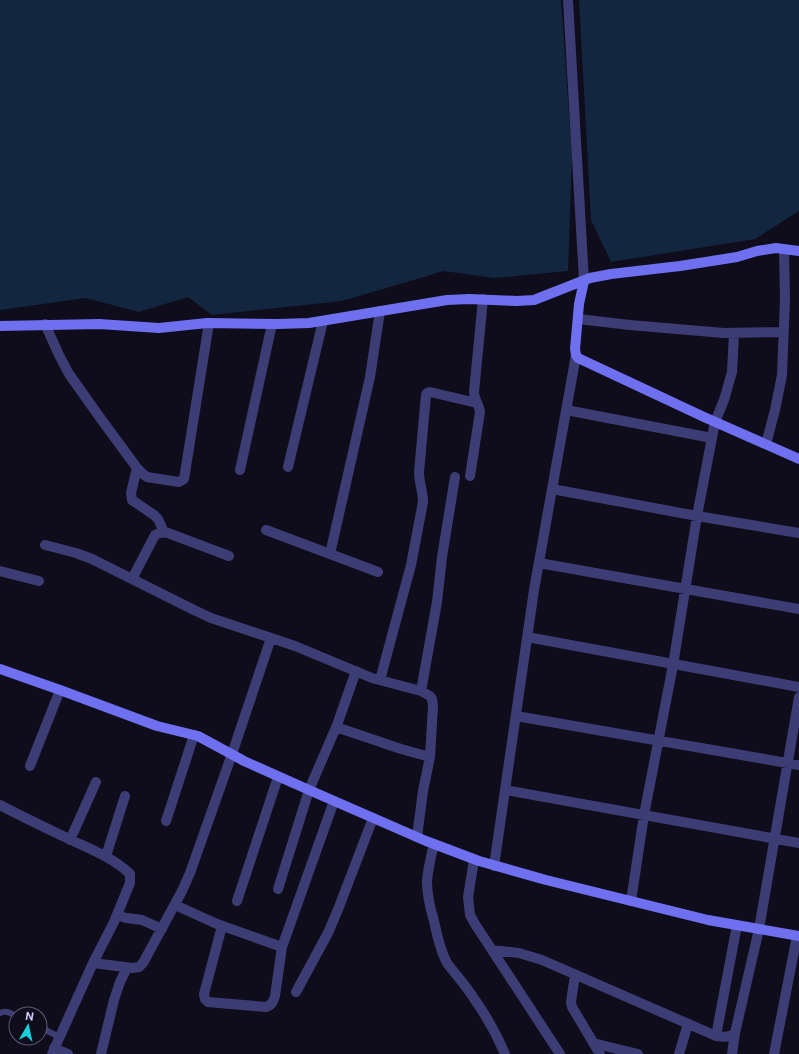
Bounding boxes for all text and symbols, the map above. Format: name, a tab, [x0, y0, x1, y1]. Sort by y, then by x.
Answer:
north arrow	[8, 1006, 48, 1046]
text: N	[24, 1010, 35, 1023]

